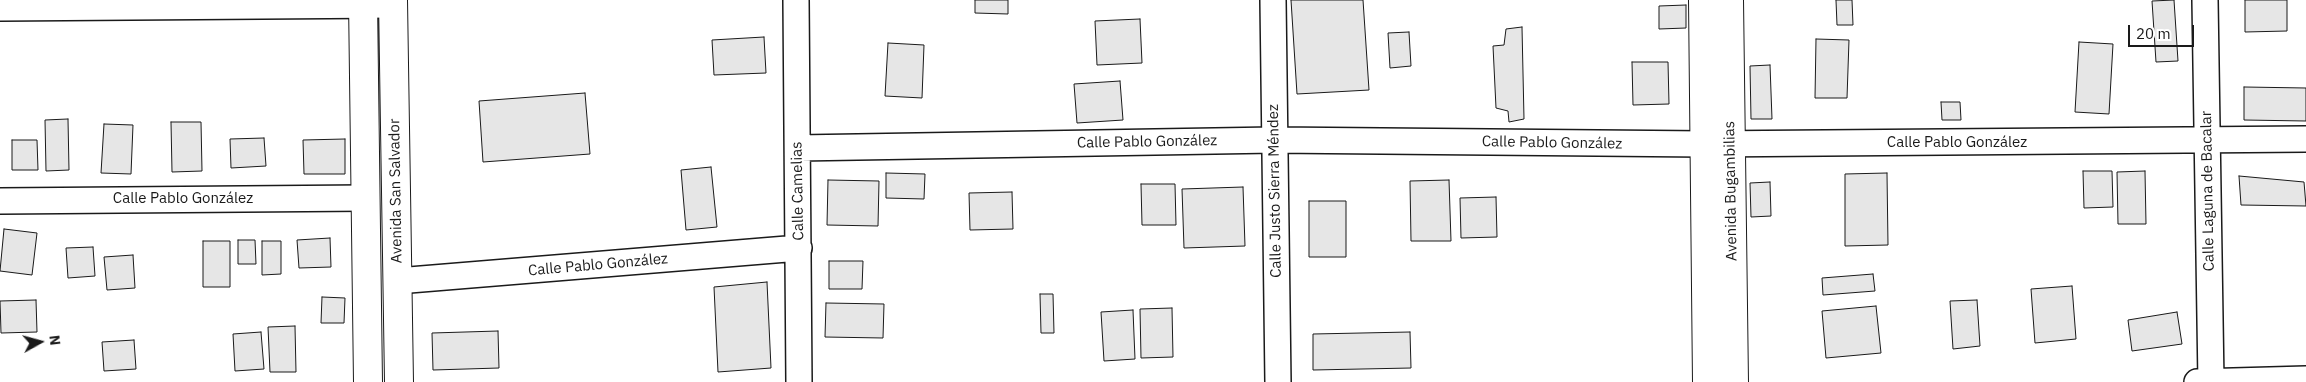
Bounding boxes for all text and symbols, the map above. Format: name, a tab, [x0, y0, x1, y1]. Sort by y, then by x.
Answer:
scale bar	[2131, 15, 2197, 47]
text: 20 m	[2136, 24, 2171, 43]
street label: Calle Justo Sierra Méndez	[1264, 104, 1286, 278]
street label: Calle Laguna de Bacalar	[2198, 111, 2218, 271]
street label: Avenida San Salvador	[386, 119, 406, 263]
street label: Avenida Bugambilias	[1721, 121, 1741, 261]
street label: Calle Pablo González	[1077, 132, 1217, 152]
street label: Calle Pablo González	[1482, 133, 1622, 153]
street label: Calle Pablo González	[1887, 134, 2027, 152]
street label: Calle Camelias	[788, 141, 808, 241]
street label: Calle Pablo González	[113, 190, 253, 208]
street label: Calle Pablo González	[527, 250, 669, 280]
north arrow	[15, 317, 65, 367]
text: N	[45, 334, 64, 346]

